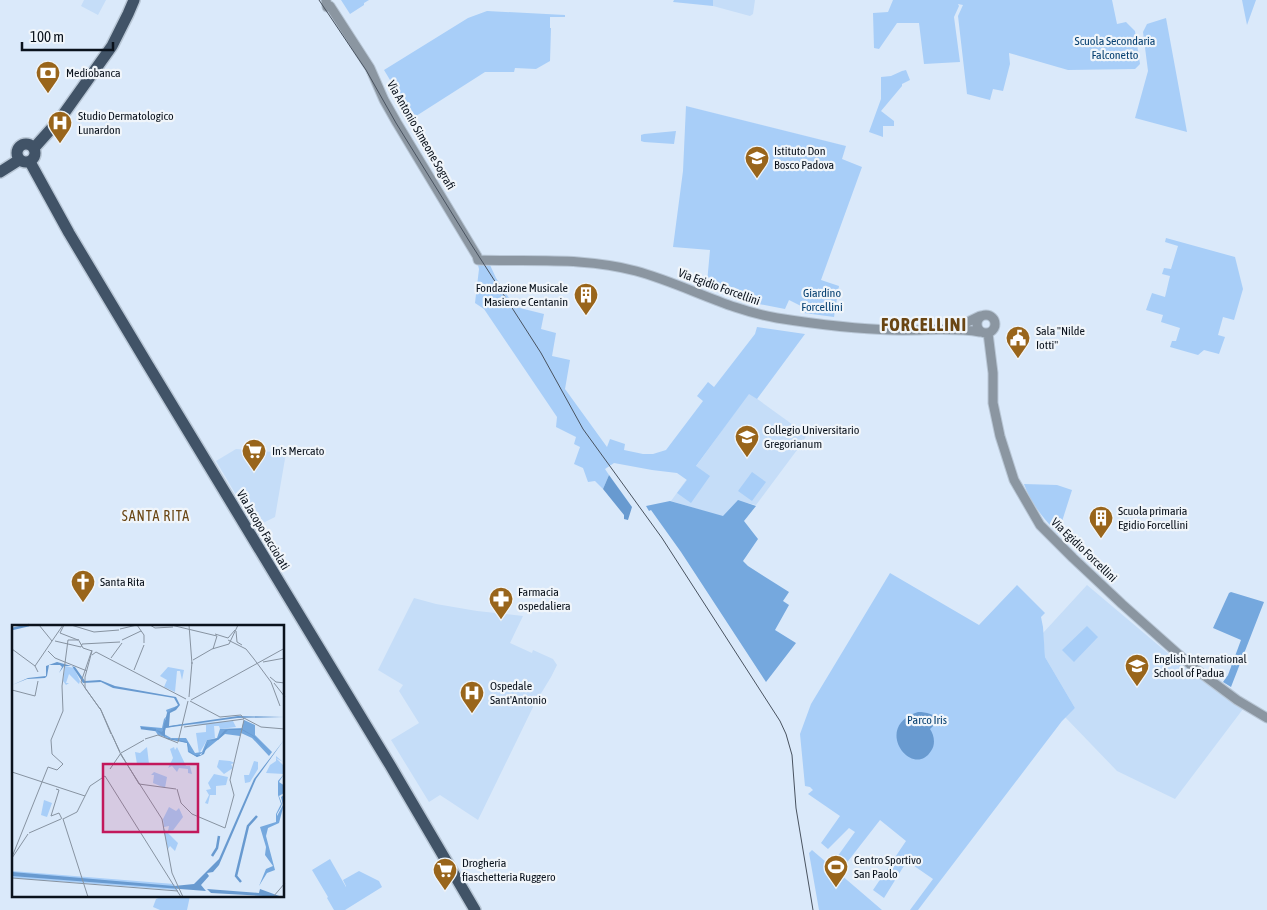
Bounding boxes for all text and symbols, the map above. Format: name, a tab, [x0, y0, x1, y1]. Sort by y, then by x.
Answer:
scale bar	[22, 20, 114, 52]
text: 100 m	[30, 28, 64, 45]
park label: Scuola Secondaria Falconetto	[1075, 34, 1155, 62]
bank icon: Mediobanca	[35, 60, 61, 94]
place label: Mediobanca	[66, 66, 121, 80]
street label: Via Antonio Simeone Sografi	[384, 78, 458, 192]
place label: Studio Dermatologico Lunardon	[78, 109, 174, 137]
hospital icon: Studio Dermatologico Lunardon	[47, 110, 73, 144]
place label: Istituto Don Bosco Padova	[774, 144, 834, 172]
school or university icon: Istituto Don Bosco Padova	[744, 145, 770, 179]
street label: Via Egidio Forcellini	[676, 266, 762, 308]
place label: Fondazione Musicale Masiero e Centanin	[476, 281, 568, 309]
building icon: Fondazione Musicale Masiero e Centanin	[573, 282, 599, 316]
park label: Giardino Forcellini	[801, 286, 843, 314]
district label: FORCELLINI	[881, 314, 967, 335]
place label: Sala "Nilde Iotti"	[1036, 324, 1085, 352]
public building icon: Sala "Nilde Iotti"	[1005, 325, 1031, 359]
place label: Collegio Universitario Gregorianum	[764, 423, 860, 451]
school or university icon: Collegio Universitario Gregorianum	[734, 424, 760, 458]
supermarket icon: In's Mercato	[241, 438, 267, 472]
place label: In's Mercato	[272, 444, 325, 458]
street label: Via Jacopo Facciolati	[234, 487, 292, 573]
place label: Scuola primaria Egidio Forcellini	[1118, 504, 1188, 532]
building icon: Scuola primaria Egidio Forcellini	[1088, 505, 1114, 539]
district label: SANTA RITA	[122, 508, 190, 524]
street label: Via Egidio Forcellini	[1048, 515, 1120, 585]
church icon: Santa Rita	[70, 569, 96, 603]
place label: Santa Rita	[100, 575, 145, 589]
place label: Farmacia ospedaliera	[518, 585, 571, 613]
pharmacy icon: Farmacia ospedaliera	[488, 586, 514, 620]
inset map	[12, 625, 285, 898]
place label: English International School of Padua	[1154, 652, 1248, 680]
school or university icon: English International School of Padua	[1124, 653, 1150, 687]
place label: Ospedale Sant'Antonio	[490, 679, 547, 707]
hospital icon: Ospedale Sant'Antonio	[459, 680, 485, 714]
park label: Parco Iris	[907, 713, 947, 727]
place label: Centro Sportivo San Paolo	[854, 853, 922, 881]
sports icon: Centro Sportivo San Paolo	[823, 854, 849, 888]
place label: Drogheria fiaschetteria Ruggero	[462, 856, 556, 884]
supermarket icon: Drogheria fiaschetteria Ruggero	[432, 857, 458, 891]

